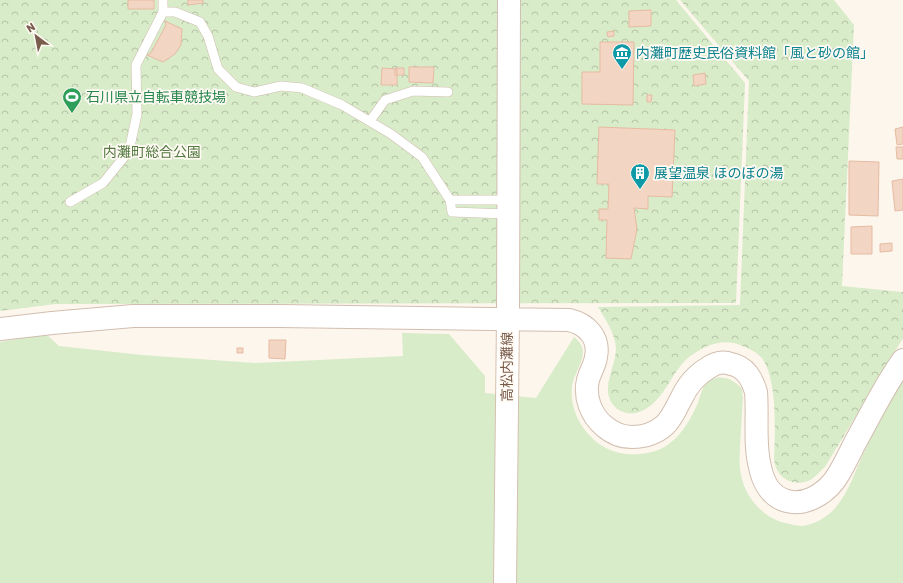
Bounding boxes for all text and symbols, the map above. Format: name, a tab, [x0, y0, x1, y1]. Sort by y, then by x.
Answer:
north arrow	[16, 16, 56, 56]
text: N	[24, 20, 38, 36]
museum icon: 内灘町歴史民俗資料館「風と砂の館」	[611, 42, 633, 70]
place label: 内灘町歴史民俗資料館「風と砂の館」	[636, 45, 874, 62]
sports icon: 石川県立自転車競技場	[61, 86, 83, 114]
place label: 石川県立自転車競技場	[86, 89, 226, 106]
park label: 内灘町総合公園	[103, 144, 201, 161]
building icon: 展望温泉 ほのぼの湯	[629, 162, 651, 190]
place label: 展望温泉 ほのぼの湯	[654, 165, 783, 182]
street label: 高松内灘線	[499, 332, 516, 402]

